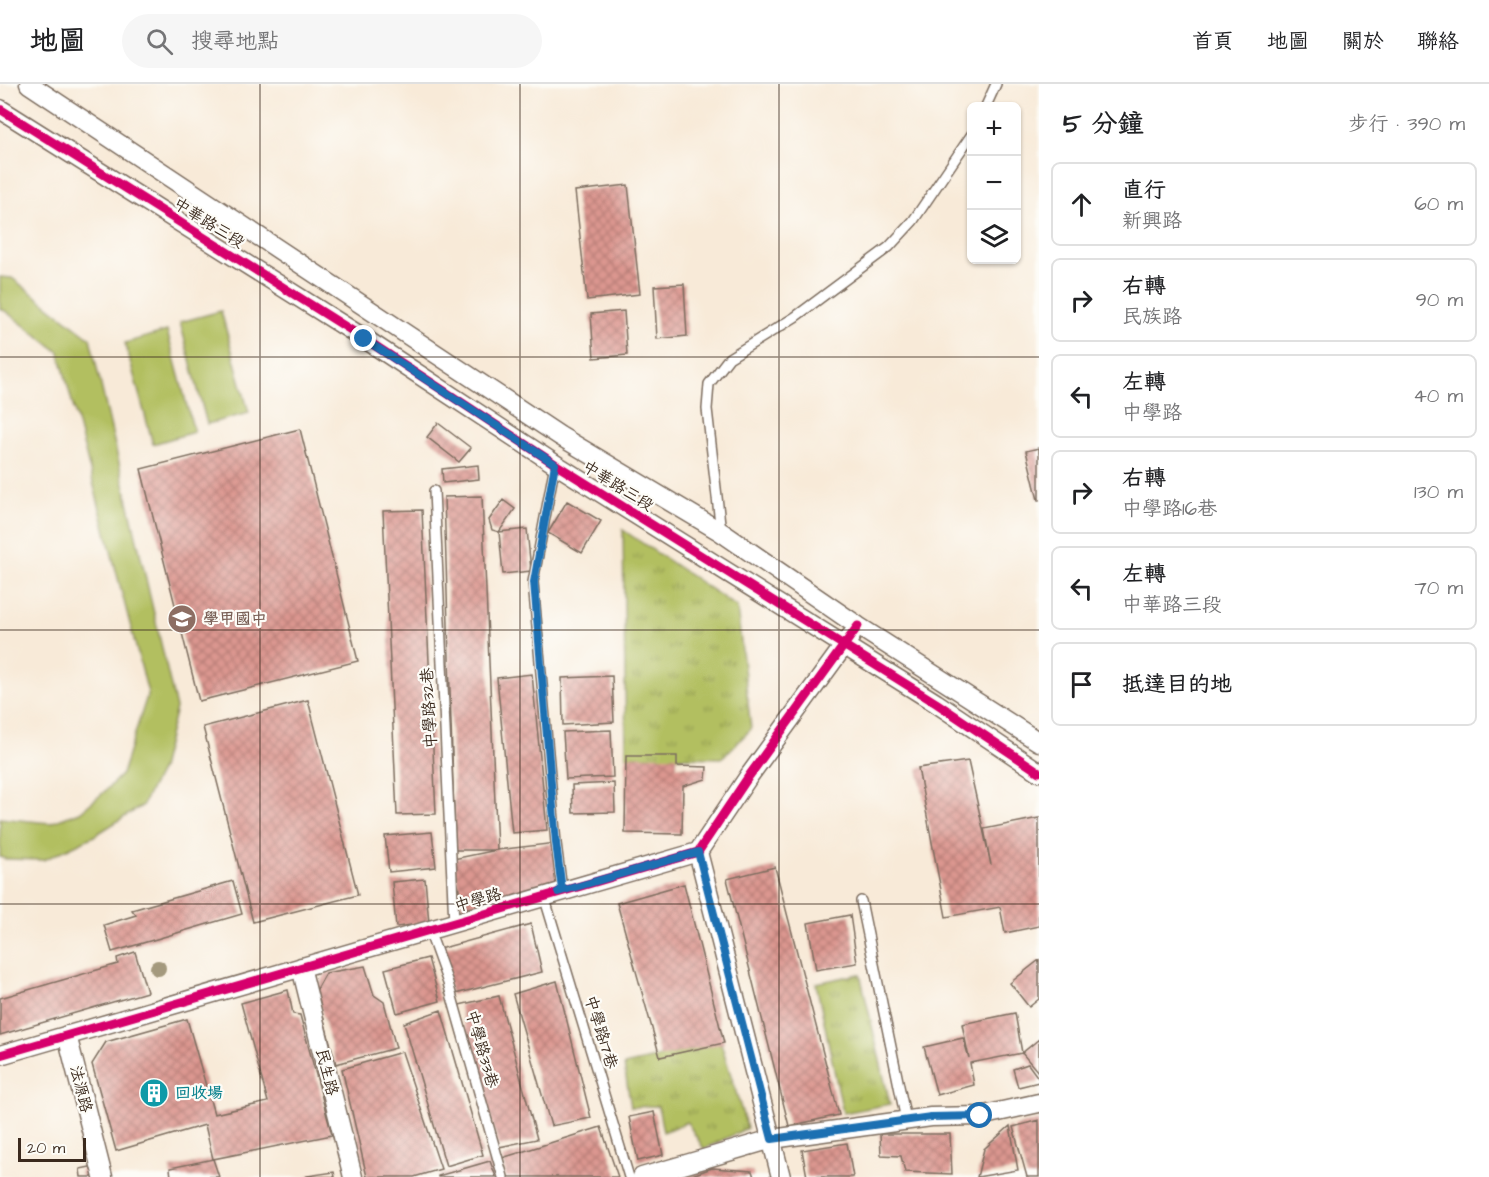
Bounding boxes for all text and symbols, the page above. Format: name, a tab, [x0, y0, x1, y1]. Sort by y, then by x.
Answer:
search box	[122, 14, 542, 68]
text: 地圖	[30, 22, 86, 61]
icon: search	[143, 25, 176, 58]
text: 搜尋地點	[191, 26, 279, 57]
text: 首頁	[1192, 27, 1234, 56]
text: 地圖	[1267, 27, 1309, 56]
text: 關於	[1342, 27, 1384, 56]
text: 聯絡	[1417, 27, 1459, 56]
map controls	[967, 102, 1021, 264]
button: +	[967, 102, 1021, 156]
text: 5 分鐘	[1063, 106, 1144, 142]
text: 步行 · 390 m	[1348, 110, 1465, 138]
button: −	[967, 156, 1021, 210]
text: 直行	[1122, 175, 1166, 206]
icon: ahead	[1065, 188, 1098, 221]
text: 60 m	[1414, 190, 1463, 218]
street label: 中華路三段	[169, 192, 249, 254]
text: 新興路	[1122, 207, 1182, 235]
button: layers	[967, 210, 1021, 264]
text: 右轉	[1122, 271, 1166, 302]
icon: right	[1065, 284, 1098, 317]
text: 90 m	[1415, 286, 1463, 314]
text: 民族路	[1122, 303, 1182, 331]
route end	[350, 325, 376, 351]
text: 左轉	[1122, 367, 1166, 398]
icon: left	[1065, 380, 1098, 413]
text: 40 m	[1413, 382, 1463, 410]
text: 中學路	[1122, 399, 1182, 427]
street label: 中華路三段	[578, 455, 658, 517]
text: 右轉	[1122, 463, 1166, 494]
icon: right	[1065, 476, 1098, 509]
text: 130 m	[1414, 478, 1463, 506]
text: 中學路16巷	[1122, 495, 1217, 523]
text: 左轉	[1122, 559, 1166, 590]
icon: left	[1065, 572, 1098, 605]
text: 70 m	[1415, 574, 1463, 602]
text: 中華路三段	[1122, 591, 1222, 619]
school or university icon: 學甲國中	[166, 603, 198, 635]
place label: 學甲國中	[203, 608, 267, 630]
street label: 中學路32巷	[416, 667, 442, 749]
icon: arrive	[1065, 668, 1098, 701]
text: 抵達目的地	[1122, 669, 1232, 700]
street label: 中學路	[452, 883, 504, 917]
street label: 中學路17巷	[579, 992, 623, 1072]
street label: 中學路33巷	[460, 1007, 504, 1091]
street label: 民生路	[311, 1046, 343, 1098]
street label: 法源路	[65, 1063, 97, 1115]
building icon: 回收場	[138, 1077, 170, 1109]
place label: 回收場	[175, 1082, 223, 1104]
route start	[966, 1102, 992, 1128]
scale bar	[18, 1135, 86, 1162]
text: 20 m	[27, 1137, 65, 1159]

